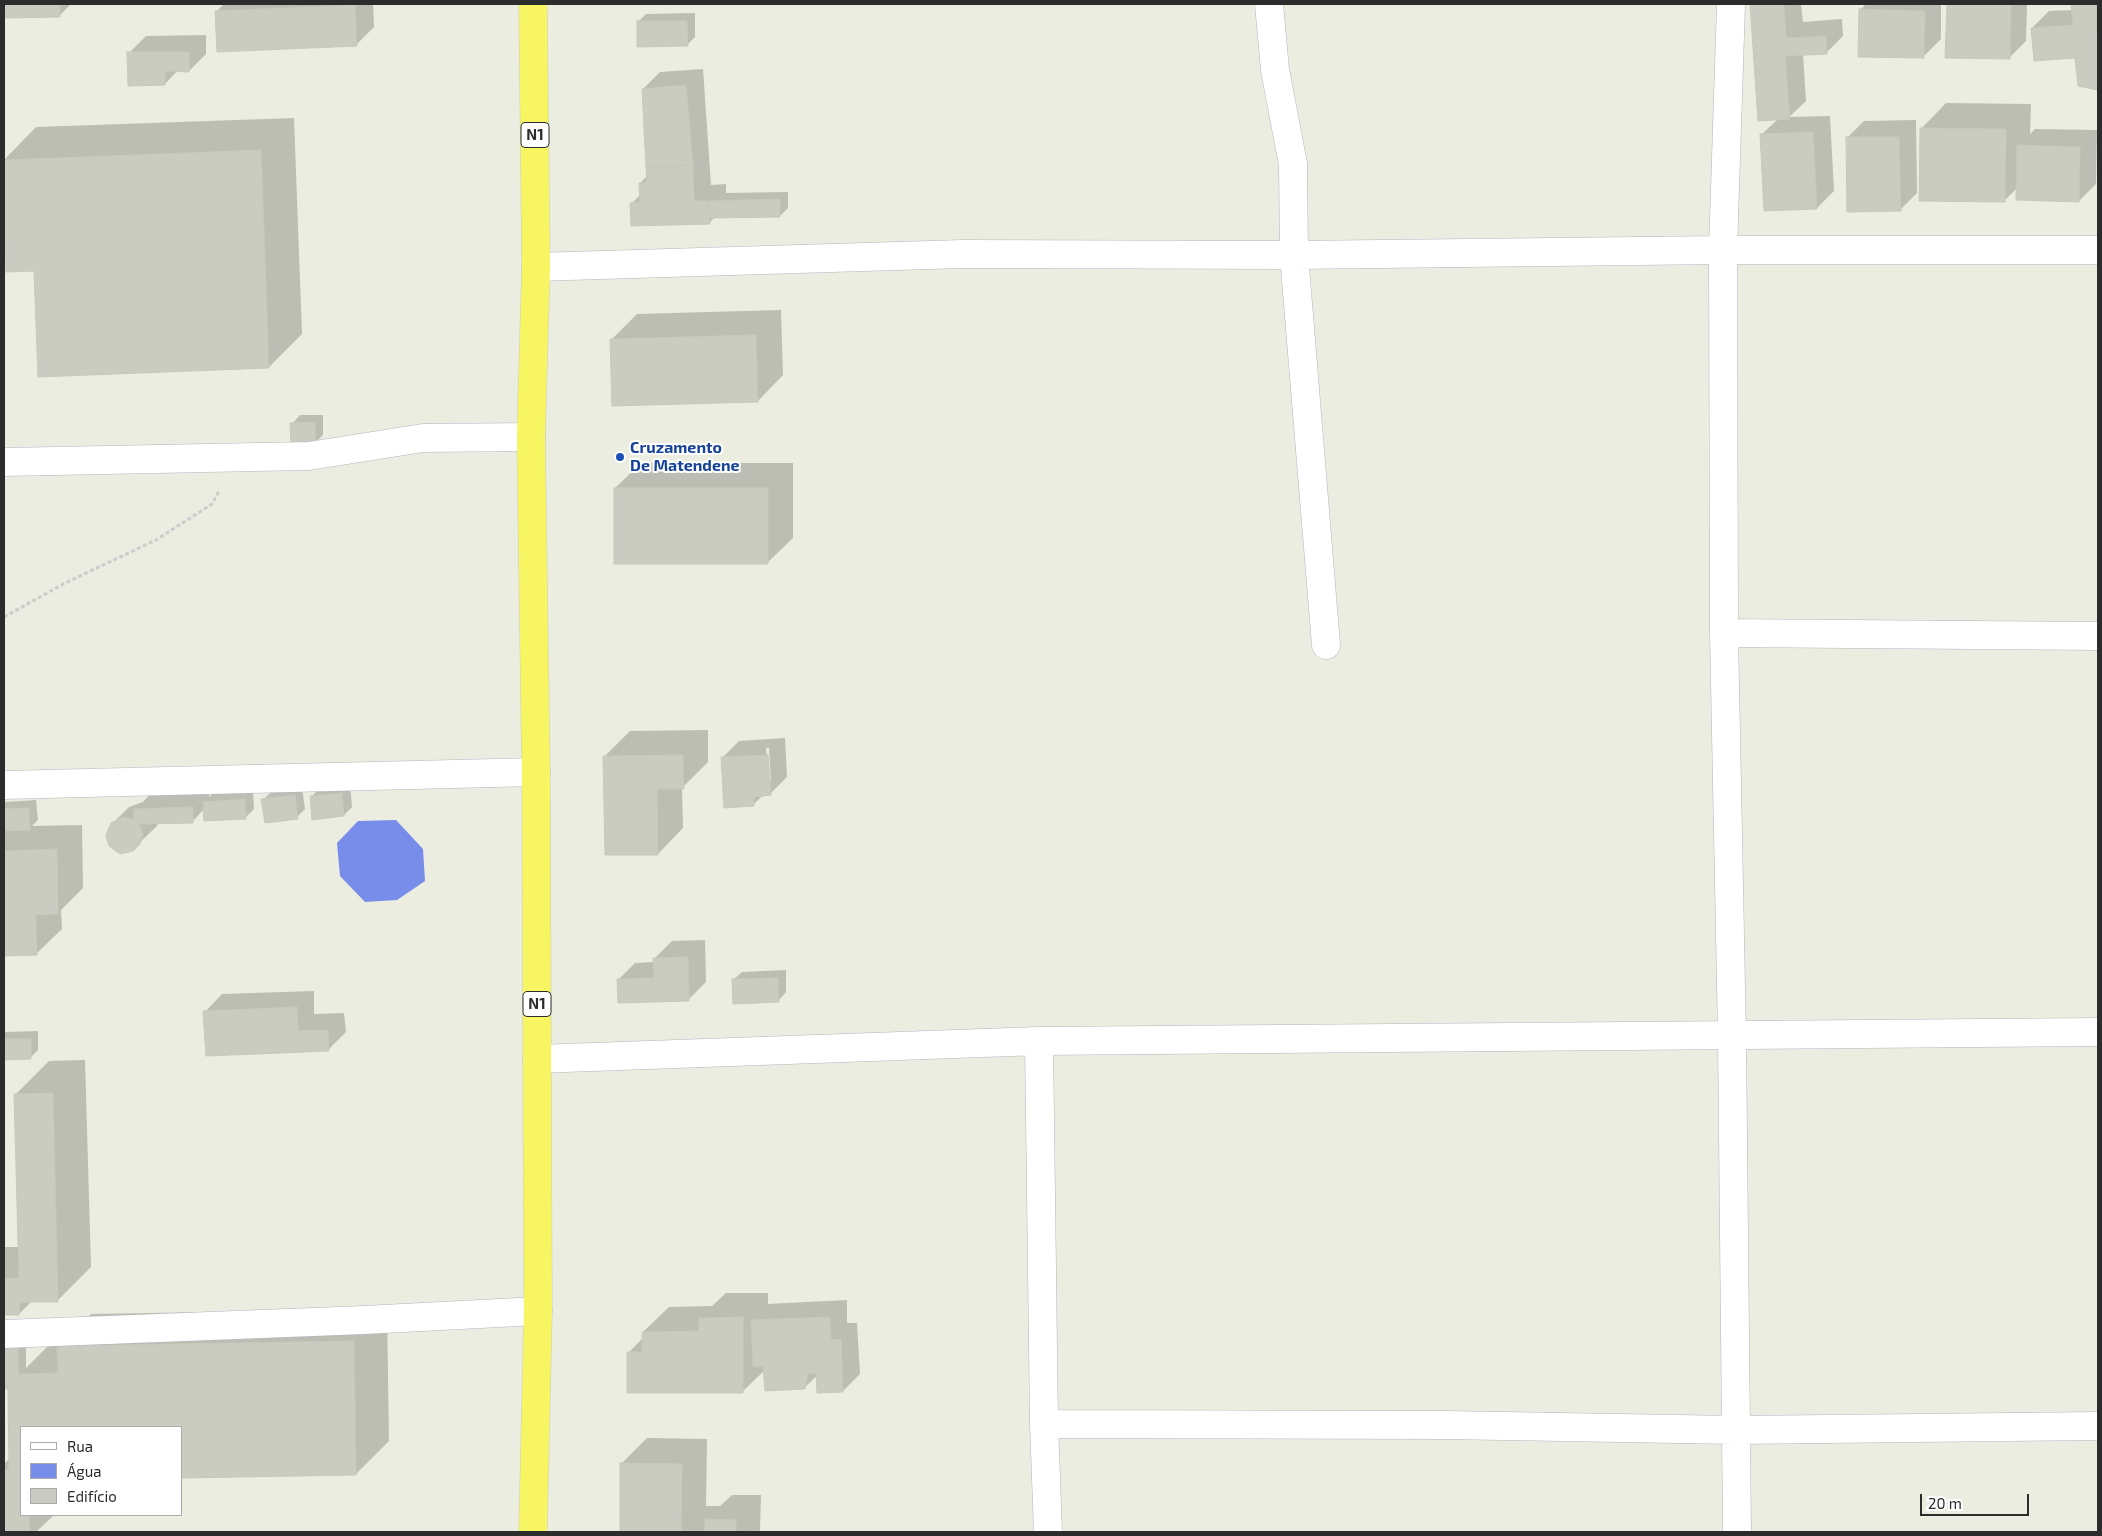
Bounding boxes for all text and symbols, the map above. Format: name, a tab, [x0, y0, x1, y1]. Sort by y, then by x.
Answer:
road number: N1	[521, 122, 549, 148]
place label: Cruzamento De Matendene	[630, 438, 740, 476]
marker: Cruzamento De Matendene	[614, 451, 626, 463]
road number: N1	[523, 992, 551, 1016]
legend	[20, 1426, 182, 1516]
text: Rua	[67, 1437, 93, 1455]
text: Água	[67, 1462, 102, 1480]
scale bar	[1922, 1484, 2031, 1516]
text: Edifício	[67, 1487, 117, 1505]
text: 20 m	[1928, 1494, 1962, 1512]

